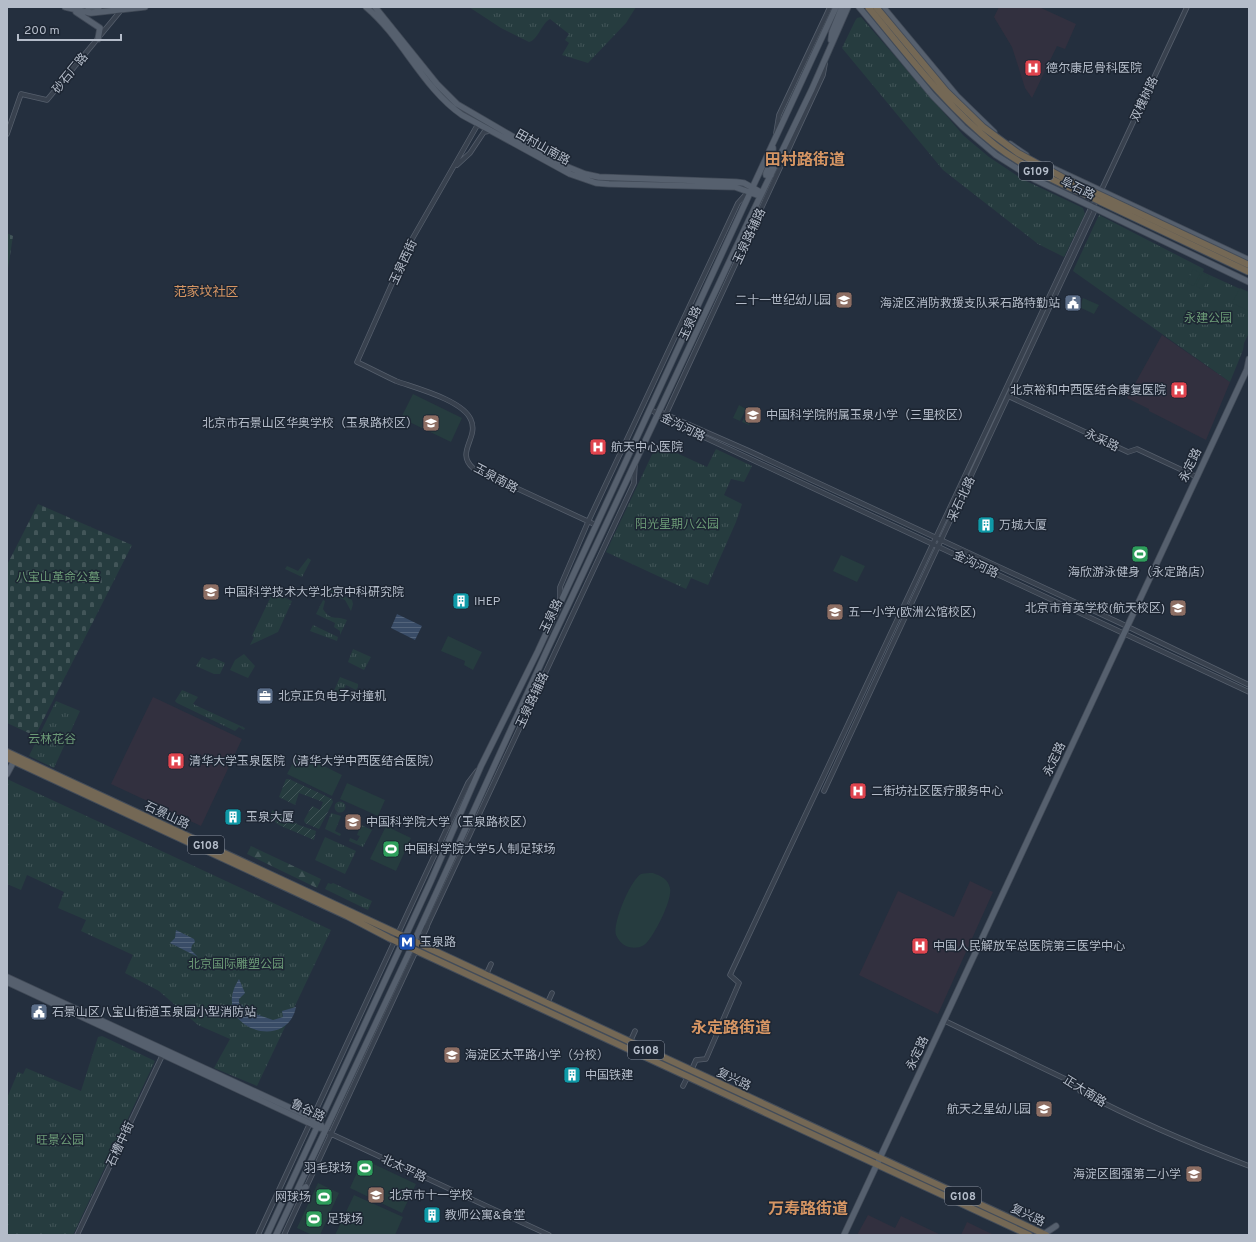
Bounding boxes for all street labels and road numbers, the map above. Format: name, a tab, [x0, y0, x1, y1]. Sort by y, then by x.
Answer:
street label: 砂石厂路	[49, 50, 92, 97]
street label: 双槐树路	[1128, 74, 1162, 125]
street label: 田村山南路	[512, 126, 573, 169]
road number: G109	[1019, 162, 1053, 180]
street label: 阜石路	[1058, 174, 1097, 204]
street label: 玉泉路辅路	[730, 206, 770, 267]
street label: 玉泉西街	[387, 237, 421, 288]
street label: 玉泉路	[676, 304, 706, 343]
street label: 金沟河路	[657, 410, 708, 446]
street label: 永采路	[1082, 426, 1121, 456]
street label: 永定路	[1176, 446, 1206, 485]
street label: 玉泉南路	[471, 461, 520, 497]
street label: 采石北路	[945, 474, 979, 525]
street label: 金沟河路	[950, 548, 1001, 582]
street label: 玉泉路	[537, 597, 567, 636]
street label: 玉泉路辅路	[513, 670, 553, 731]
street label: 永定路	[1040, 740, 1070, 779]
street label: 石景山路	[141, 799, 192, 833]
road number: G108	[188, 836, 224, 854]
street label: 永定路	[903, 1034, 933, 1073]
road number: G108	[628, 1041, 664, 1059]
street label: 复兴路	[714, 1065, 753, 1095]
street label: 正大南路	[1060, 1072, 1109, 1111]
street label: 鲁谷路	[288, 1096, 327, 1126]
street label: 石槽中街	[104, 1119, 138, 1170]
street label: 北太平路	[378, 1152, 429, 1186]
road number: G108	[945, 1187, 981, 1205]
street label: 复兴路	[1008, 1201, 1047, 1231]

